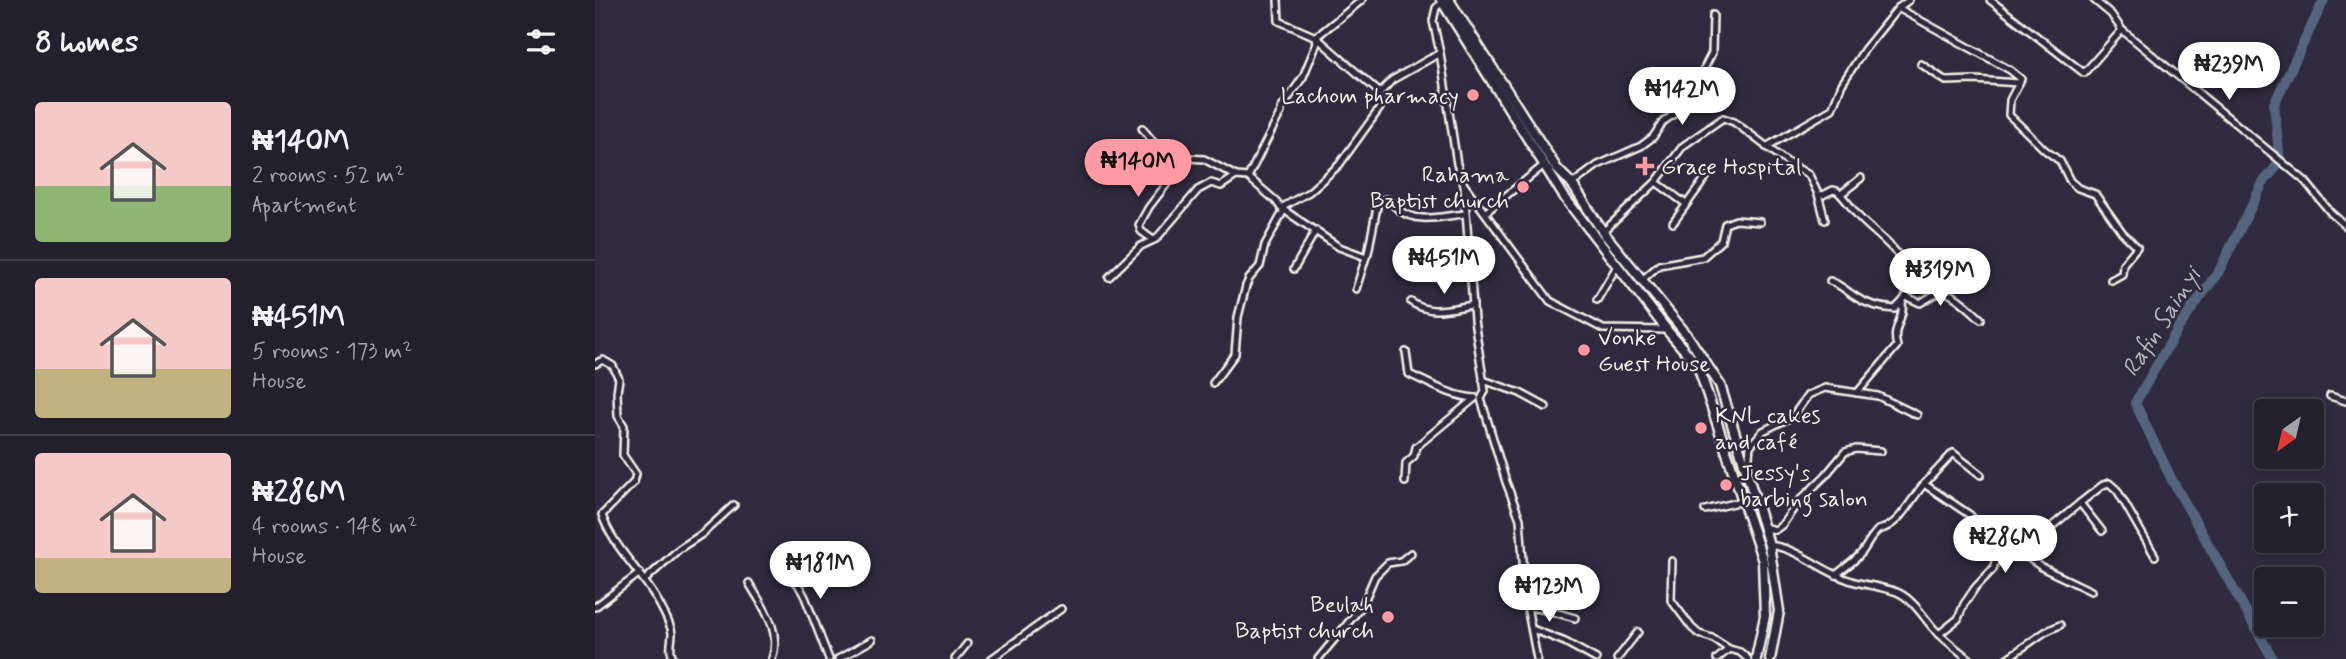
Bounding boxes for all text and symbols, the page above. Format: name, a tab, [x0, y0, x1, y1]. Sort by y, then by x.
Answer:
text: 8 homes	[35, 23, 138, 62]
icon: filters	[522, 23, 560, 61]
pin: ₦239M	[2180, 42, 2278, 102]
text: ₦239M	[2194, 50, 2264, 80]
pin: ₦142M	[1633, 68, 1731, 127]
text: ₦142M	[1645, 75, 1719, 105]
place label: Lachom pharmacy	[1281, 82, 1459, 112]
marker: Lachom pharmacy	[1465, 87, 1481, 103]
text: ₦140M	[252, 122, 350, 161]
icon: home	[91, 130, 175, 214]
pin: ₦140M	[1089, 140, 1187, 199]
text: ₦140M	[1101, 147, 1175, 177]
place label: Grace Hospital	[1661, 153, 1802, 183]
marker: Grace Hospital	[1635, 156, 1655, 176]
text: 2 rooms · 52 m²	[252, 161, 405, 191]
place label: Rahama Baptist church	[1370, 161, 1509, 217]
marker: Rahama Baptist church	[1515, 179, 1531, 195]
text: Apartment	[252, 191, 357, 221]
pin: ₦451M	[1395, 236, 1493, 296]
text: ₦451M	[1408, 244, 1480, 274]
pin: ₦319M	[1891, 248, 1989, 308]
text: ₦319M	[1905, 256, 1975, 286]
water label: Rafin Sainyi	[2116, 260, 2211, 383]
text: ₦451M	[252, 298, 345, 337]
icon: home	[91, 306, 175, 390]
place label: Vonke Guest House	[1598, 324, 1711, 380]
text: 5 rooms · 173 m²	[252, 337, 412, 367]
marker: Vonke Guest House	[1576, 342, 1592, 358]
text: House	[252, 367, 306, 397]
north arrow	[2254, 399, 2324, 469]
map controls	[2254, 399, 2324, 637]
place label: KNL cakes and café	[1715, 402, 1821, 458]
marker: KNL cakes and café	[1693, 420, 1709, 436]
place label: Jessy's barbing salon	[1740, 459, 1868, 517]
text: ₦286M	[252, 473, 345, 512]
marker: Jessy's barbing salon	[1718, 477, 1734, 493]
icon: home	[91, 481, 175, 565]
button: +	[2254, 483, 2324, 553]
text: 4 rooms · 148 m²	[252, 512, 417, 542]
pin: ₦286M	[1956, 516, 2054, 575]
text: ₦286M	[1969, 523, 2041, 553]
text: House	[252, 542, 306, 572]
pin: ₦181M	[771, 542, 869, 601]
text: ₦181M	[786, 549, 854, 579]
pin: ₦123M	[1500, 564, 1598, 624]
button: −	[2254, 567, 2324, 637]
text: ₦123M	[1515, 572, 1583, 602]
place label: Beulah Baptist church	[1235, 591, 1374, 647]
marker: Beulah Baptist church	[1380, 609, 1396, 625]

